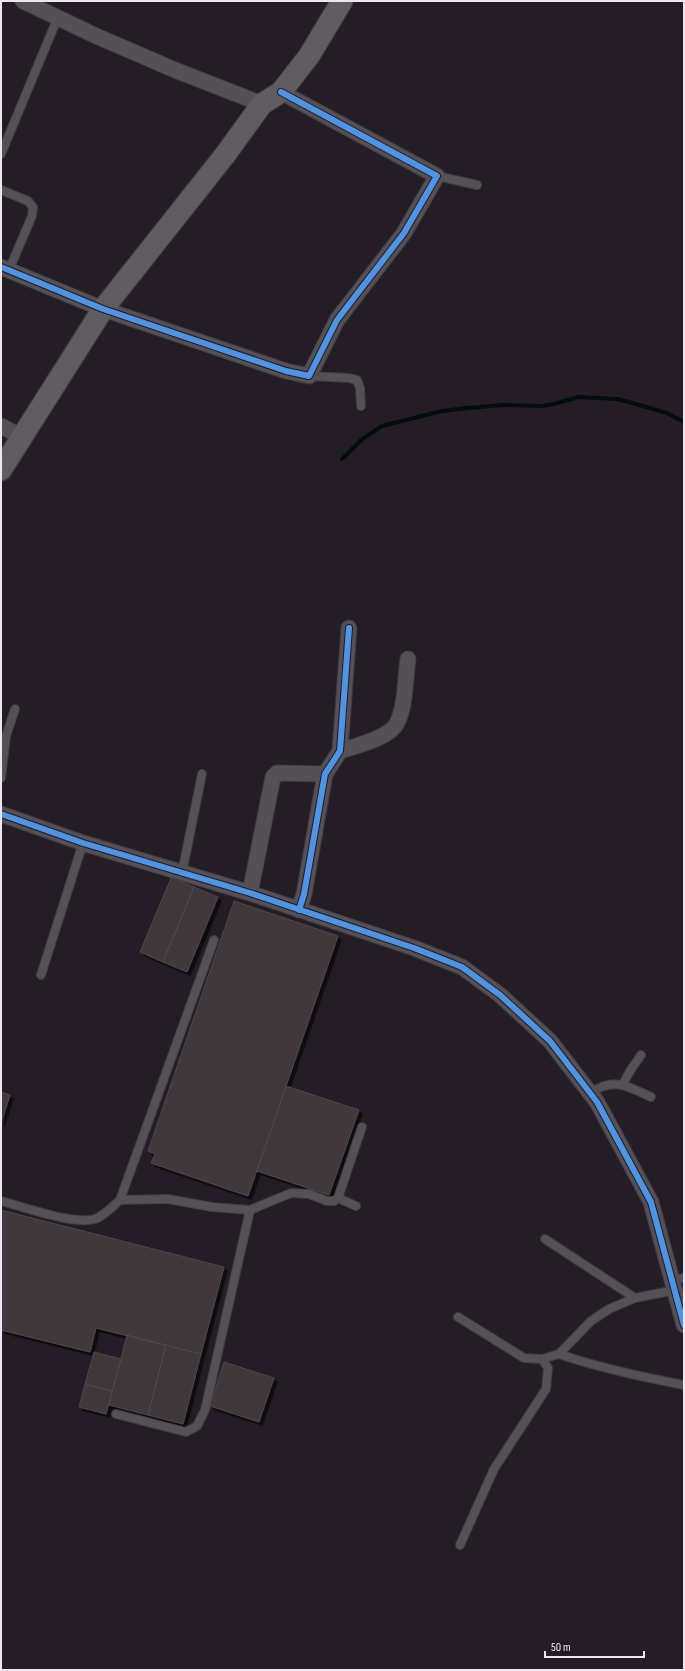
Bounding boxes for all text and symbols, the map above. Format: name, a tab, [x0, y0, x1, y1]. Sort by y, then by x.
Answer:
scale bar	[545, 1633, 644, 1659]
text: 50 m	[551, 1640, 571, 1655]

